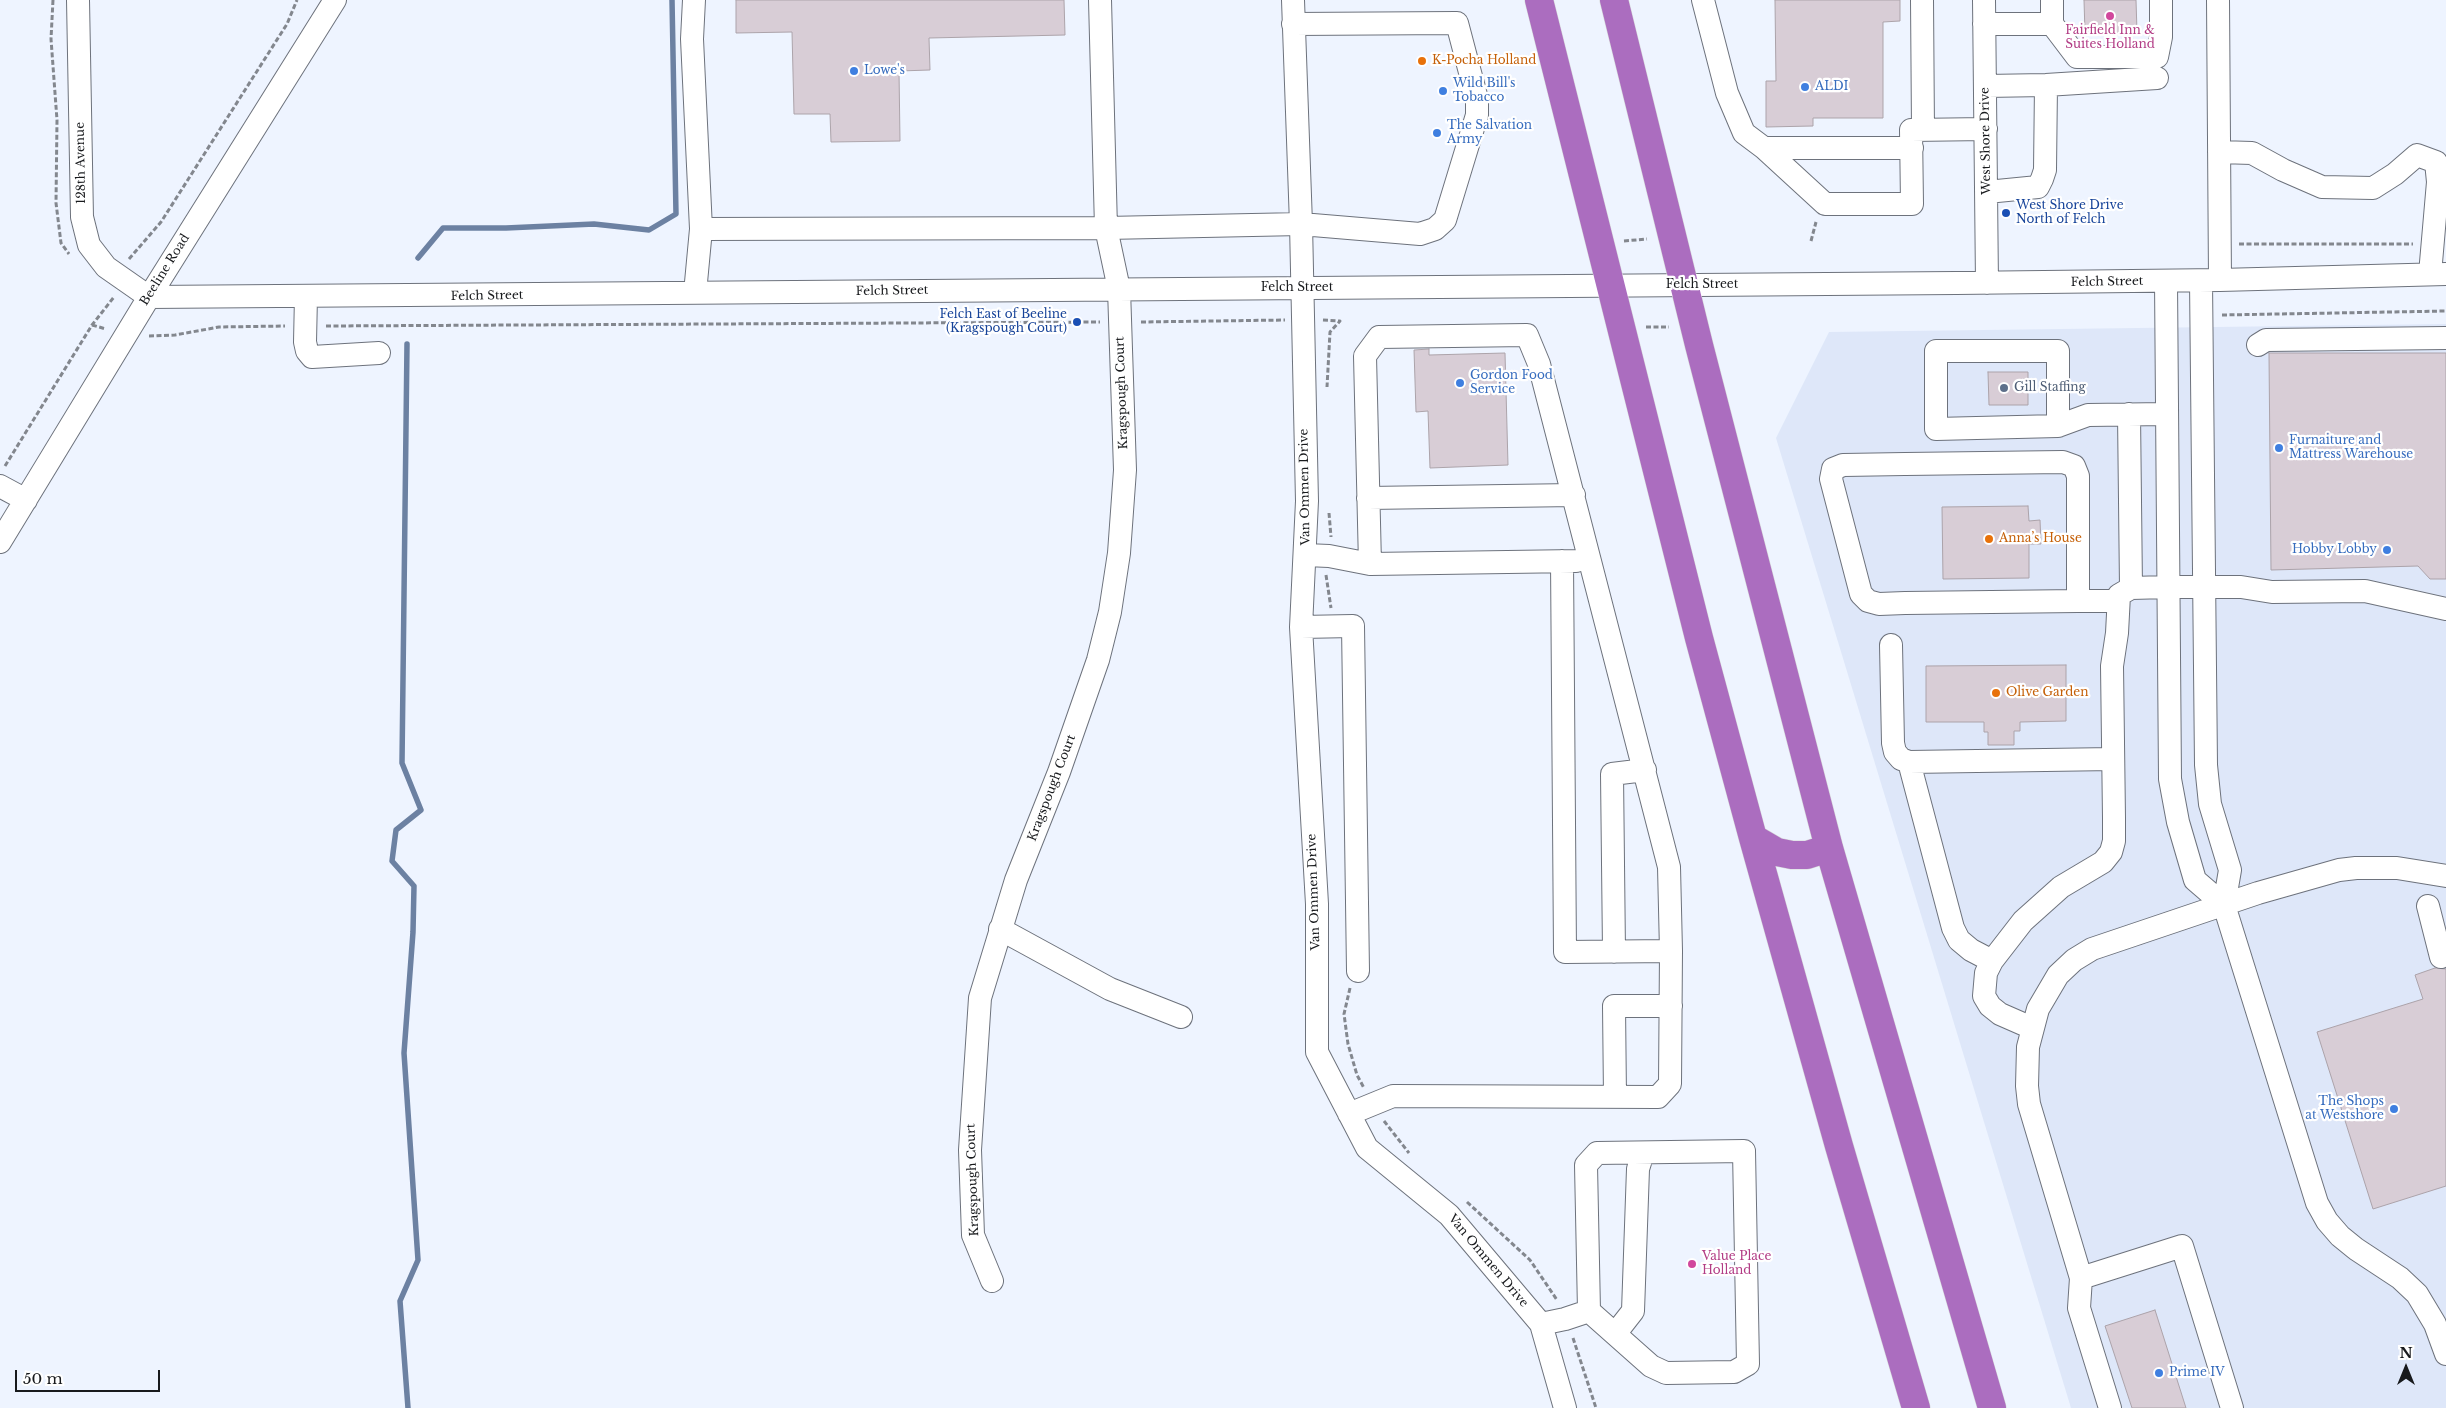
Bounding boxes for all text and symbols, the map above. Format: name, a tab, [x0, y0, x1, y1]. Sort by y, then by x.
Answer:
marker: Fairfield Inn & Suites Holland	[2104, 10, 2116, 22]
place label: Fairfield Inn & Suites Holland	[2065, 24, 2155, 52]
place label: K-Pocha Holland	[1432, 54, 1536, 68]
marker: K-Pocha Holland	[1416, 55, 1428, 67]
place label: Lowe's	[864, 64, 905, 78]
marker: Lowe's	[848, 65, 860, 77]
place label: Wild Bill's Tobacco	[1453, 77, 1516, 105]
place label: ALDI	[1815, 80, 1848, 94]
marker: ALDI	[1799, 81, 1811, 93]
marker: Wild Bill's Tobacco	[1437, 85, 1449, 97]
street label: West Shore Drive	[1978, 87, 1994, 195]
place label: The Salvation Army	[1447, 119, 1532, 147]
street label: 128th Avenue	[73, 122, 89, 204]
marker: The Salvation Army	[1431, 127, 1443, 139]
place label: West Shore Drive North of Felch	[2016, 199, 2124, 227]
marker: West Shore Drive North of Felch	[2000, 207, 2012, 219]
street label: Beeline Road	[137, 232, 193, 308]
street label: Felch Street	[2071, 274, 2143, 290]
street label: Felch Street	[1666, 278, 1738, 292]
street label: Felch Street	[1261, 281, 1333, 295]
street label: Felch Street	[856, 283, 928, 299]
street label: Felch Street	[451, 288, 523, 304]
place label: Felch East of Beeline (Kragspough Court)	[939, 308, 1067, 336]
marker: Felch East of Beeline (Kragspough Court)	[1071, 316, 1083, 328]
street label: Kragspough Court	[1113, 336, 1131, 450]
place label: Gordon Food Service	[1470, 369, 1553, 397]
marker: Gordon Food Service	[1454, 377, 1466, 389]
place label: Gill Staffing	[2014, 381, 2086, 395]
marker: Gill Staffing	[1998, 382, 2010, 394]
street label: Van Ommen Drive	[1297, 429, 1313, 545]
place label: Furnaiture and Mattress Warehouse	[2289, 434, 2413, 462]
marker: Furnaiture and Mattress Warehouse	[2273, 442, 2285, 454]
place label: Anna’s House	[1999, 532, 2082, 546]
marker: Anna’s House	[1983, 533, 1995, 545]
place label: Hobby Lobby	[2292, 543, 2377, 557]
marker: Hobby Lobby	[2381, 544, 2393, 556]
place label: Olive Garden	[2006, 686, 2088, 700]
marker: Olive Garden	[1990, 687, 2002, 699]
street label: Kragspough Court	[1025, 733, 1079, 843]
street label: Van Ommen Drive	[1305, 833, 1323, 951]
place label: The Shops at Westshore	[2305, 1095, 2384, 1123]
marker: The Shops at Westshore	[2388, 1103, 2400, 1115]
street label: Kragspough Court	[964, 1123, 982, 1237]
street label: Van Ommen Drive	[1445, 1212, 1531, 1310]
place label: Value Place Holland	[1702, 1250, 1771, 1278]
marker: Value Place Holland	[1686, 1258, 1698, 1270]
north arrow	[2381, 1343, 2431, 1393]
text: N	[2399, 1344, 2413, 1362]
scale bar	[18, 1360, 162, 1392]
place label: Prime IV	[2169, 1366, 2225, 1380]
marker: Prime IV	[2153, 1367, 2165, 1379]
text: 50 m	[23, 1369, 63, 1388]

